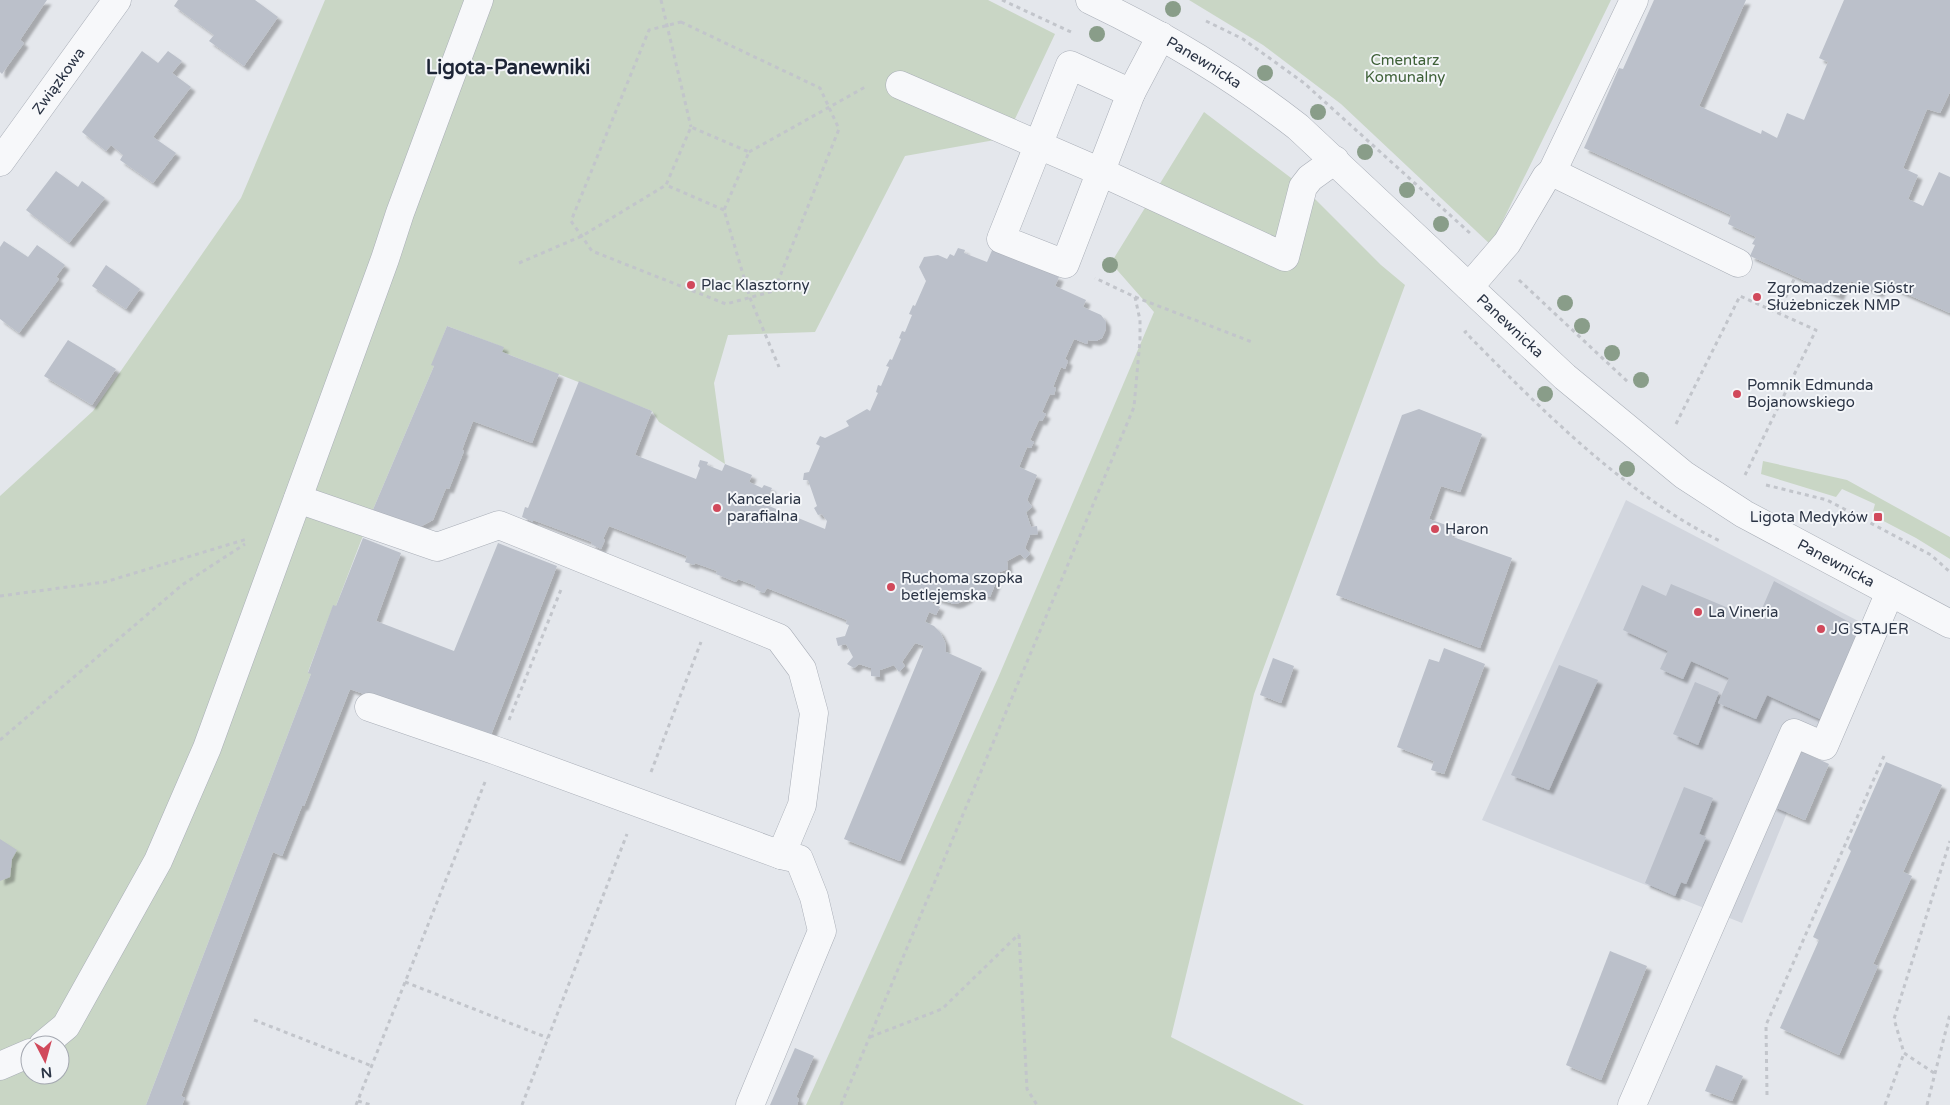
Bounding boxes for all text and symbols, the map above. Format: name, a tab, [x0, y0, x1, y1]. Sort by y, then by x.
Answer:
street label: Panewnicka	[1163, 33, 1245, 92]
street label: Związkowa	[28, 44, 89, 118]
park label: Cmentarz Komunalny	[1365, 51, 1445, 86]
district label: Ligota-Panewniki	[426, 56, 590, 80]
place label: Plac Klasztorny	[701, 276, 809, 294]
marker: Plac Klasztorny	[685, 279, 697, 291]
place label: Zgromadzenie Sióstr Służebniczek NMP	[1767, 279, 1914, 314]
street label: Panewnicka	[1473, 290, 1547, 361]
marker: Zgromadzenie Sióstr Służebniczek NMP	[1751, 291, 1763, 303]
place label: Pomnik Edmunda Bojanowskiego	[1747, 376, 1873, 411]
marker: Pomnik Edmunda Bojanowskiego	[1731, 388, 1743, 400]
place label: Kancelaria parafialna	[727, 490, 801, 525]
marker: Kancelaria parafialna	[711, 502, 723, 514]
place label: Ligota Medyków	[1750, 508, 1868, 526]
marker: Ligota Medyków	[1872, 511, 1884, 523]
place label: Haron	[1445, 520, 1489, 538]
marker: Haron	[1429, 523, 1441, 535]
street label: Panewnicka	[1794, 535, 1878, 591]
place label: Ruchoma szopka betlejemska	[901, 569, 1023, 604]
marker: Ruchoma szopka betlejemska	[885, 581, 897, 593]
place label: La Vineria	[1708, 603, 1779, 621]
marker: La Vineria	[1692, 606, 1704, 618]
place label: JG STAJER	[1831, 620, 1909, 638]
marker: JG STAJER	[1815, 623, 1827, 635]
north arrow	[20, 1035, 70, 1085]
text: N	[40, 1063, 53, 1081]

